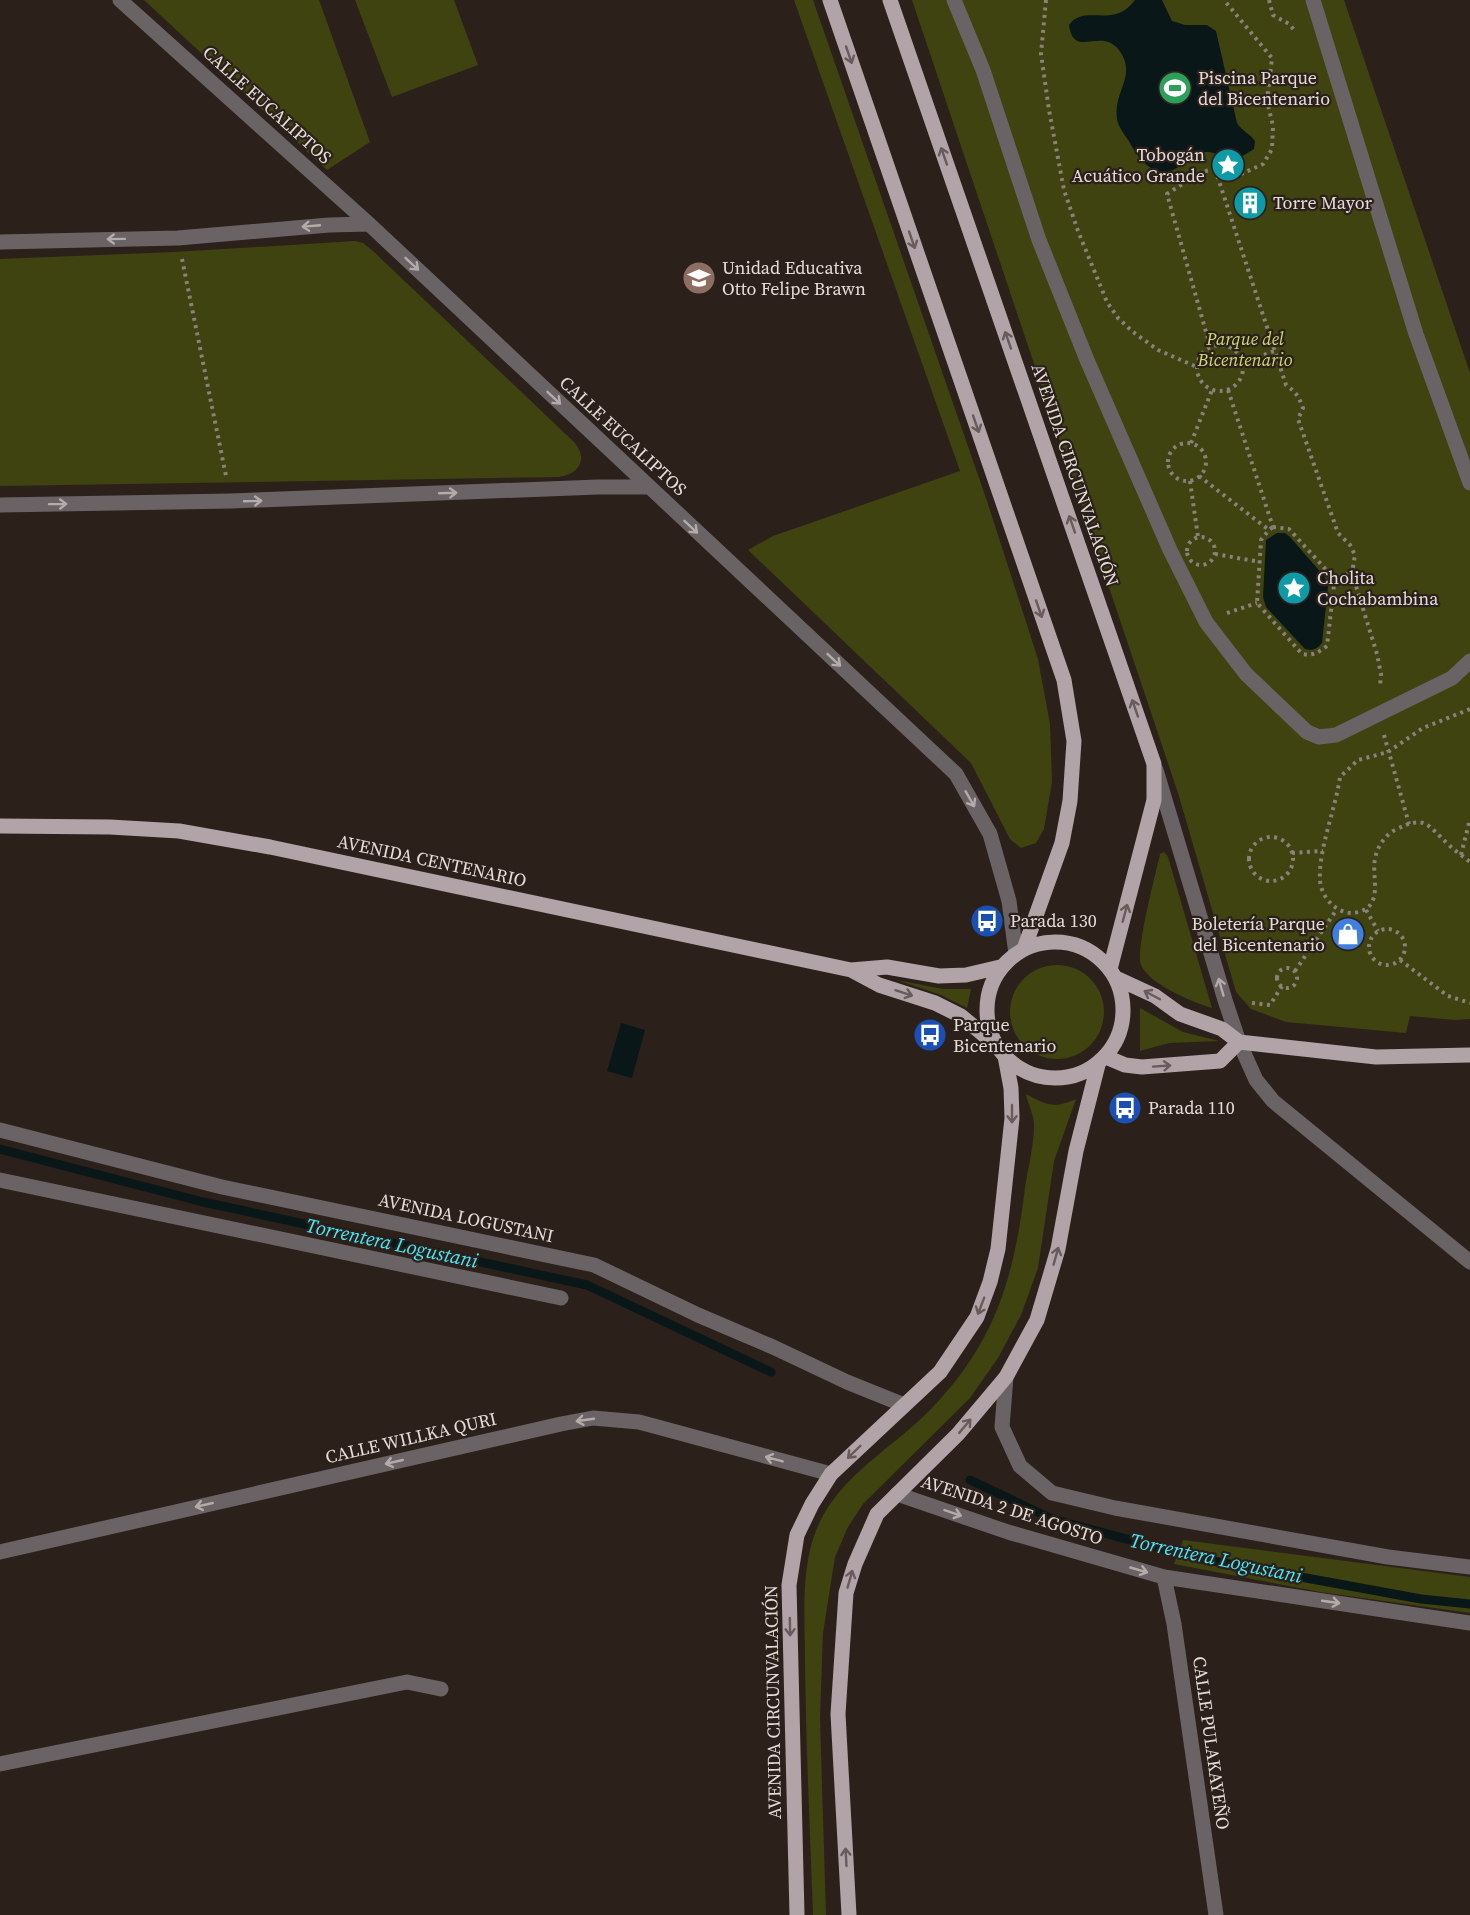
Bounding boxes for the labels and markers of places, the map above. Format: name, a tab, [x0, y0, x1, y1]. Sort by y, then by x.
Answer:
place label: Piscina Parque del Bicentenario	[1198, 65, 1330, 111]
sports icon: Piscina Parque del Bicentenario	[1157, 70, 1193, 106]
place label: Tobogán Acuático Grande	[1072, 142, 1205, 188]
place icon: Tobogán Acuático Grande	[1210, 147, 1246, 183]
building icon: Torre Mayor	[1232, 185, 1268, 221]
place label: Torre Mayor	[1273, 190, 1373, 215]
place label: Unidad Educativa Otto Felipe Brawn	[722, 255, 866, 301]
school or university icon: Unidad Educativa Otto Felipe Brawn	[681, 260, 717, 296]
place label: Cholita Cochabambina	[1317, 565, 1439, 611]
place icon: Cholita Cochabambina	[1276, 570, 1312, 606]
bus stop icon: Parada 130	[969, 903, 1005, 939]
place label: Parada 130	[1010, 908, 1097, 933]
place label: Boletería Parque del Bicentenario	[1191, 911, 1325, 957]
shop icon: Boletería Parque del Bicentenario	[1330, 916, 1366, 952]
place label: Parque Bicentenario	[953, 1012, 1056, 1058]
bus stop icon: Parque Bicentenario	[912, 1017, 948, 1053]
bus stop icon: Parada 110	[1107, 1090, 1143, 1126]
place label: Parada 110	[1148, 1095, 1235, 1120]

